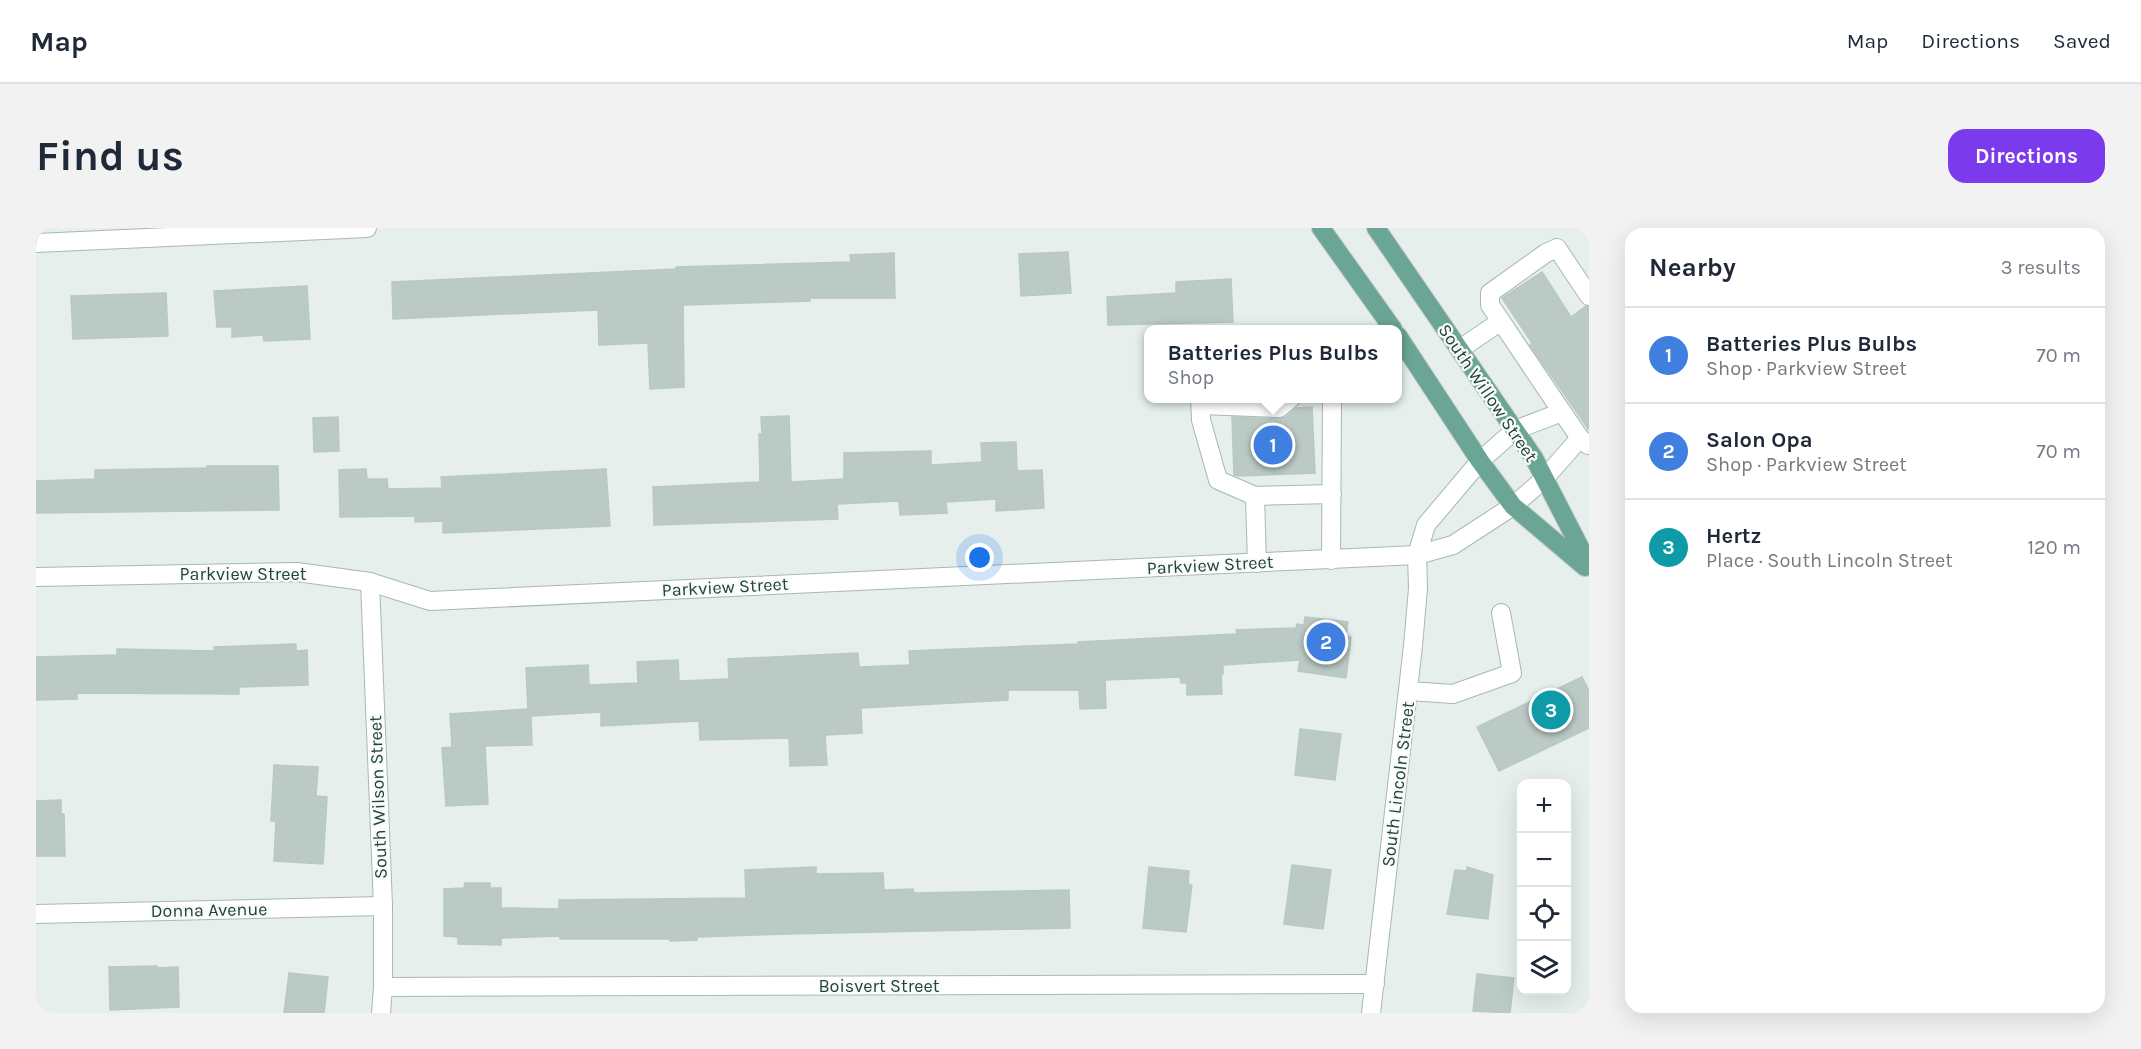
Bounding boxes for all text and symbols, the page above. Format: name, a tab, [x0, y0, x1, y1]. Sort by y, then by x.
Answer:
text: Map	[30, 25, 88, 58]
text: Map	[1847, 29, 1888, 53]
text: Directions	[1921, 29, 2020, 53]
text: Saved	[2053, 29, 2111, 53]
button: Directions	[1948, 129, 2105, 183]
text: Find us	[36, 131, 184, 181]
text: Nearby	[1649, 252, 1736, 283]
text: 3 results	[2001, 256, 2081, 279]
street label: South Willow Street	[1434, 320, 1542, 466]
popup	[1144, 325, 1402, 403]
text: Batteries Plus Bulbs	[1706, 331, 1917, 357]
text: Batteries Plus Bulbs	[1167, 340, 1379, 366]
text: 1	[1665, 344, 1672, 367]
text: 70 m	[2036, 344, 2081, 367]
text: Shop · Parkview Street	[1706, 357, 1907, 380]
text: Shop	[1167, 366, 1214, 389]
pin: 1	[1254, 422, 1292, 468]
text: Salon Opa	[1706, 427, 1813, 453]
text: 2	[1662, 440, 1675, 463]
text: 70 m	[2036, 440, 2081, 463]
text: Shop · Parkview Street	[1706, 453, 1907, 476]
text: Hertz	[1706, 523, 1761, 549]
text: 3	[1662, 536, 1675, 559]
text: 120 m	[2027, 536, 2081, 559]
your location	[965, 543, 994, 572]
text: Place · South Lincoln Street	[1706, 549, 1953, 572]
street label: Parkview Street	[1146, 551, 1274, 579]
street label: Parkview Street	[180, 563, 307, 585]
street label: Parkview Street	[661, 573, 789, 601]
pin: 2	[1306, 620, 1346, 664]
pin: 3	[1532, 688, 1570, 732]
street label: South Lincoln Street	[1377, 700, 1419, 868]
street label: South Wilson Street	[364, 715, 392, 879]
map controls	[1517, 779, 1571, 995]
button: +	[1517, 779, 1571, 833]
button: −	[1517, 833, 1571, 887]
button: locate	[1517, 887, 1571, 941]
street label: Donna Avenue	[150, 898, 268, 922]
button: layers	[1517, 941, 1571, 995]
street label: Boisvert Street	[818, 975, 940, 997]

